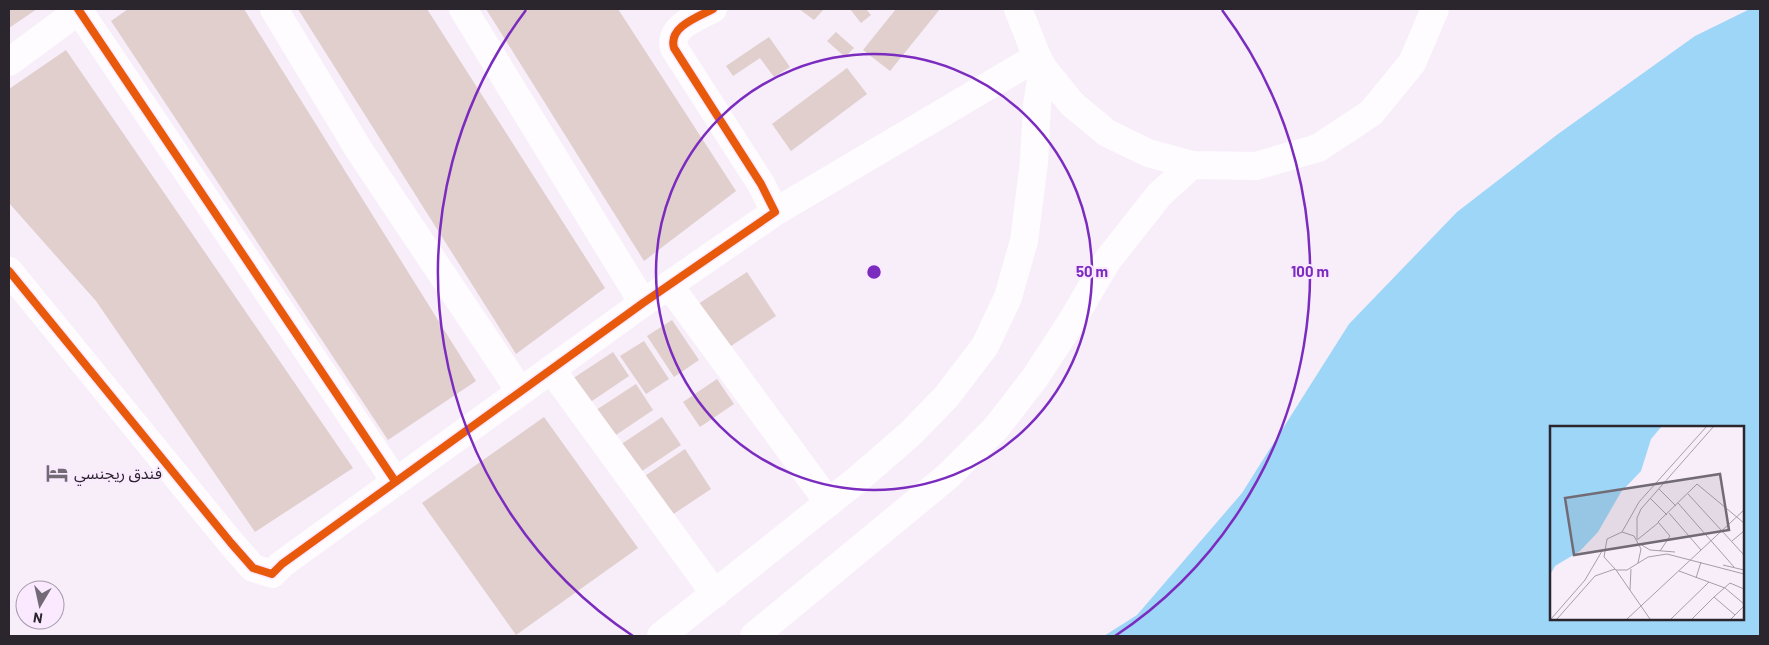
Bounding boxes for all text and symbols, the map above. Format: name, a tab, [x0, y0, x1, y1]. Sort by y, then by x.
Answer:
text: 50 m	[1076, 262, 1108, 280]
text: 100 m	[1291, 262, 1329, 280]
centre of rings	[865, 263, 883, 281]
inset map	[1550, 426, 1744, 620]
hotel icon: فندق ريجنسي	[44, 460, 70, 486]
place label: فندق ريجنسي	[74, 463, 162, 486]
north arrow	[15, 580, 65, 630]
text: N	[32, 609, 44, 627]

